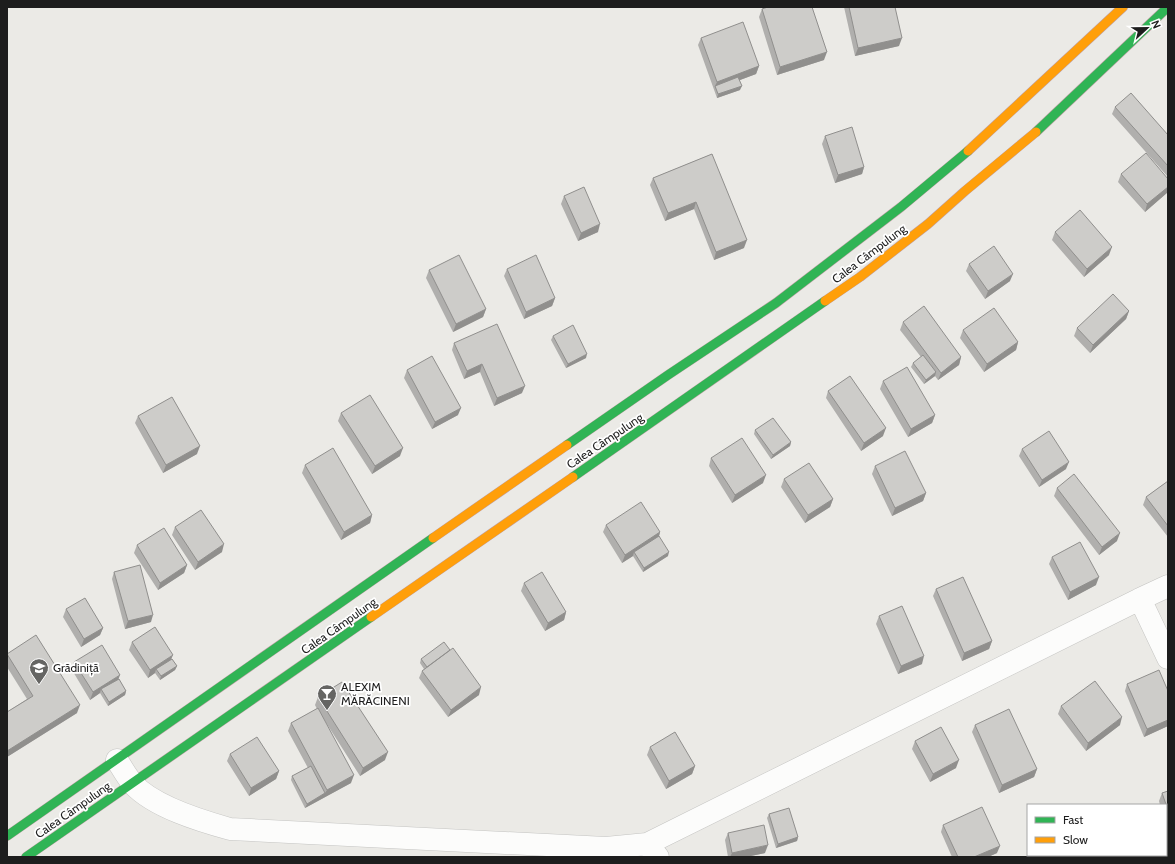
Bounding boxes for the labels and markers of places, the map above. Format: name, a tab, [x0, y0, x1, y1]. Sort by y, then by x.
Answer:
school or university icon: Grădiniță	[28, 657, 50, 685]
place label: Grădiniță	[53, 660, 99, 676]
place label: ALEXIM MĂRĂCINENI	[341, 679, 410, 708]
bar icon: ALEXIM MĂRĂCINENI	[316, 683, 338, 711]

